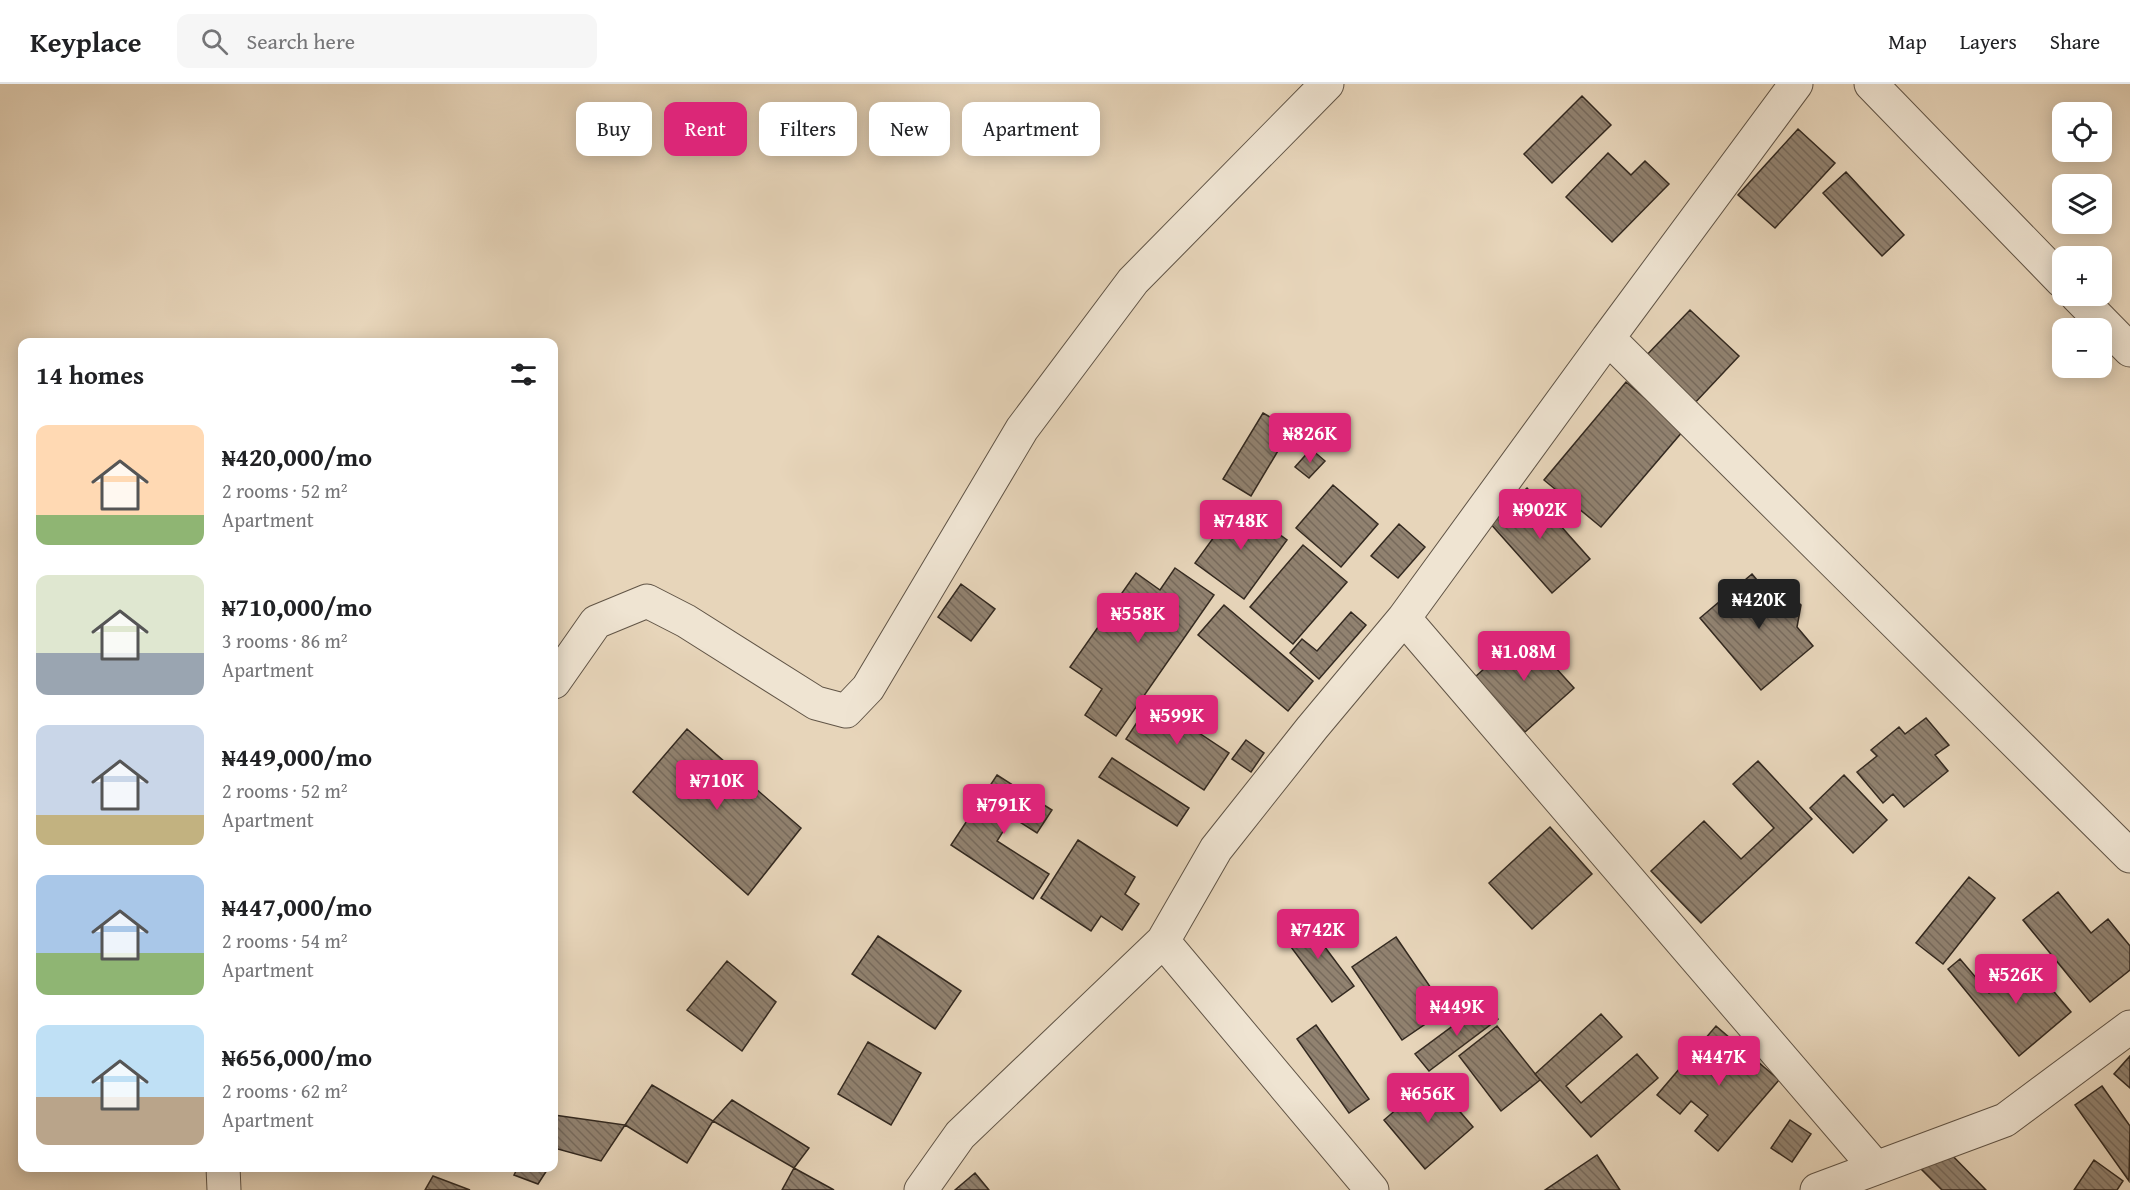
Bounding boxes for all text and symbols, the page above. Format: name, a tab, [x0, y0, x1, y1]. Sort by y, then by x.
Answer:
search box	[177, 14, 597, 68]
text: Keyplace	[30, 21, 141, 62]
icon: search	[198, 25, 231, 58]
text: Search here	[246, 25, 355, 57]
text: Map	[1888, 26, 1927, 57]
text: Layers	[1960, 26, 2017, 57]
text: Share	[2050, 26, 2100, 57]
chip: Buy	[576, 102, 652, 156]
chip: Rent	[664, 102, 747, 156]
chip: Filters	[759, 102, 857, 156]
chip: New	[869, 102, 950, 156]
chip: Apartment	[962, 102, 1100, 156]
map controls	[2052, 102, 2112, 378]
button: locate	[2052, 102, 2112, 162]
button: layers	[2052, 174, 2112, 234]
button: +	[2052, 246, 2112, 306]
button: −	[2052, 318, 2112, 378]
text: 14 homes	[36, 355, 144, 394]
icon: filters	[507, 358, 540, 391]
pin: ₦826K	[1268, 413, 1352, 464]
text: ₦826K	[1283, 418, 1337, 447]
text: ₦420,000/mo	[222, 437, 372, 476]
icon: home	[84, 449, 156, 521]
text: 2 rooms · 52 m²	[222, 476, 348, 505]
pin: ₦902K	[1498, 489, 1582, 540]
text: ₦902K	[1513, 494, 1567, 523]
pin: ₦748K	[1199, 500, 1283, 551]
text: Apartment	[222, 505, 314, 534]
text: ₦748K	[1214, 505, 1268, 534]
pin: ₦420K	[1717, 579, 1801, 630]
text: ₦420K	[1732, 584, 1786, 613]
text: ₦710,000/mo	[222, 587, 372, 626]
pin: ₦558K	[1096, 593, 1180, 644]
text: ₦558K	[1111, 598, 1165, 627]
icon: home	[84, 599, 156, 671]
text: 3 rooms · 86 m²	[222, 626, 348, 655]
pin: ₦1.08M	[1475, 631, 1573, 682]
text: ₦1.08M	[1492, 636, 1556, 665]
text: Apartment	[222, 655, 314, 684]
pin: ₦599K	[1135, 695, 1219, 746]
text: ₦599K	[1150, 700, 1204, 729]
text: ₦449,000/mo	[222, 737, 372, 776]
icon: home	[84, 749, 156, 821]
pin: ₦710K	[675, 760, 759, 811]
text: ₦710K	[690, 765, 744, 794]
text: 2 rooms · 52 m²	[222, 776, 348, 805]
pin: ₦791K	[962, 784, 1046, 835]
text: ₦791K	[977, 789, 1031, 818]
text: Apartment	[222, 805, 314, 834]
text: ₦447,000/mo	[222, 887, 372, 926]
icon: home	[84, 899, 156, 971]
pin: ₦742K	[1276, 909, 1360, 960]
text: ₦742K	[1291, 914, 1345, 943]
text: 2 rooms · 54 m²	[222, 926, 348, 955]
pin: ₦526K	[1974, 954, 2058, 1005]
text: Apartment	[222, 955, 314, 984]
text: ₦526K	[1989, 959, 2043, 988]
pin: ₦449K	[1415, 986, 1499, 1037]
text: ₦449K	[1430, 991, 1484, 1020]
pin: ₦447K	[1677, 1036, 1761, 1087]
text: ₦656,000/mo	[222, 1037, 372, 1076]
text: ₦447K	[1692, 1041, 1746, 1070]
icon: home	[84, 1049, 156, 1121]
pin: ₦656K	[1386, 1073, 1470, 1124]
text: 2 rooms · 62 m²	[222, 1076, 348, 1105]
text: ₦656K	[1401, 1078, 1455, 1107]
text: Apartment	[222, 1105, 314, 1134]

